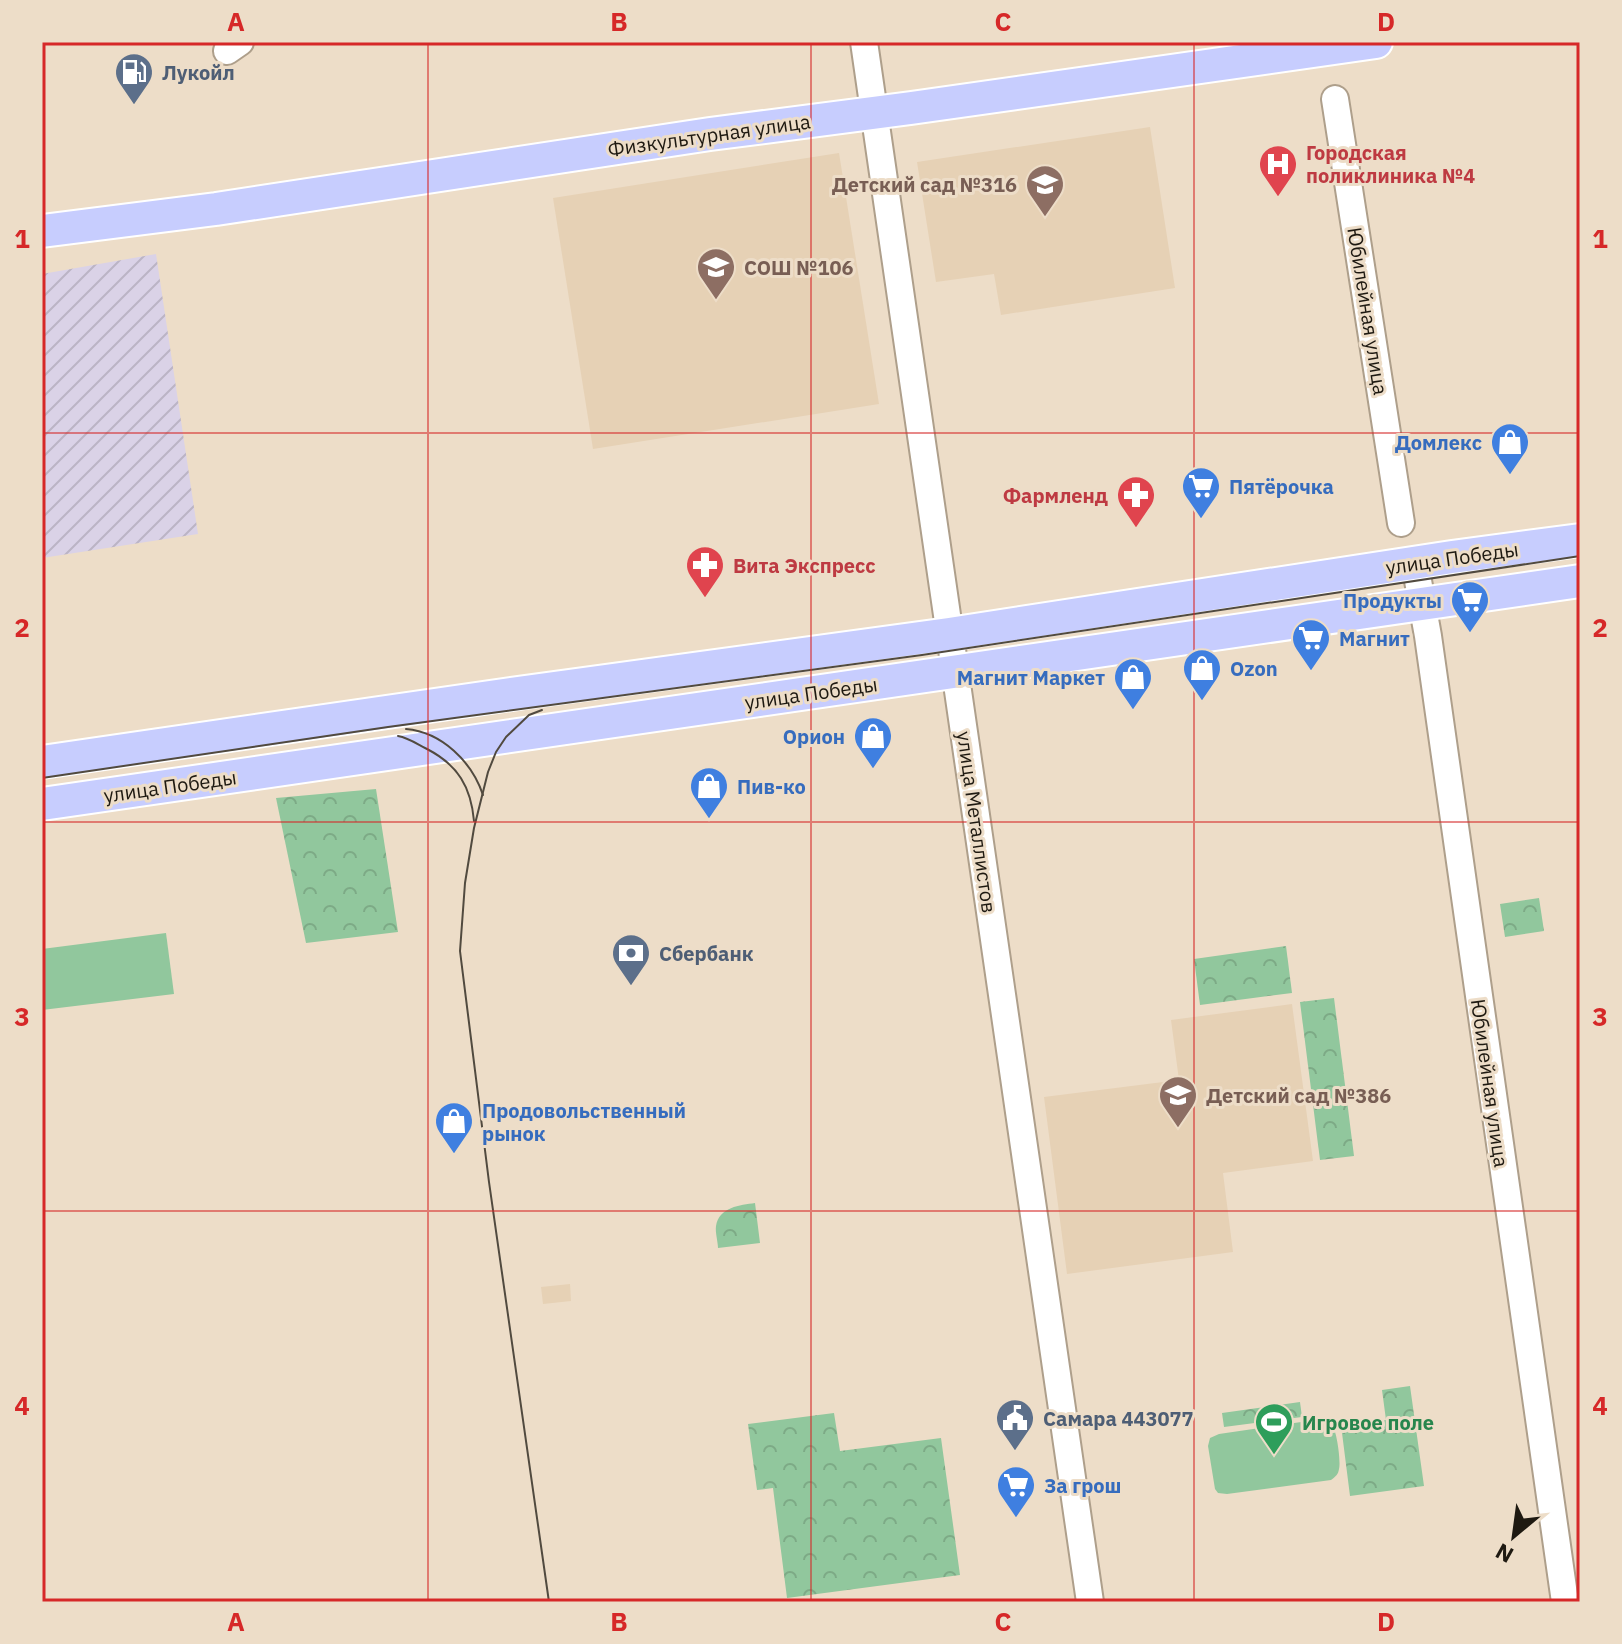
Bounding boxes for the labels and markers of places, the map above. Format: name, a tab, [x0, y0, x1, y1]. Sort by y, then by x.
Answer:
fuel station icon: Лукойл	[113, 51, 155, 106]
place label: Лукойл	[162, 59, 235, 86]
place label: Городская поликлиника №4	[1306, 139, 1475, 189]
hospital icon: Городская поликлиника №4	[1257, 143, 1299, 198]
school or university icon: Детский сад №316	[1024, 163, 1066, 218]
place label: Детский сад №316	[832, 171, 1017, 198]
school or university icon: СОШ №106	[695, 246, 737, 301]
place label: СОШ №106	[744, 254, 854, 281]
shop icon: Домлекс	[1489, 421, 1531, 476]
place label: Домлекс	[1395, 429, 1482, 456]
supermarket icon: Пятёрочка	[1180, 465, 1222, 520]
place label: Пятёрочка	[1229, 473, 1334, 500]
pharmacy icon: Фармленд	[1115, 474, 1157, 529]
place label: Фармленд	[1003, 482, 1108, 509]
pharmacy icon: Вита Экспресс	[684, 544, 726, 599]
place label: Вита Экспресс	[733, 552, 876, 579]
supermarket icon: Продукты	[1449, 579, 1491, 634]
place label: Продукты	[1343, 587, 1442, 614]
supermarket icon: Магнит	[1290, 617, 1332, 672]
place label: Магнит	[1339, 625, 1410, 652]
shop icon: Ozon	[1181, 647, 1223, 702]
place label: Ozon	[1230, 655, 1278, 682]
shop icon: Магнит Маркет	[1112, 656, 1154, 711]
place label: Магнит Маркет	[957, 664, 1105, 691]
shop icon: Орион	[852, 715, 894, 770]
place label: Орион	[783, 723, 845, 750]
shop icon: Пив-ко	[688, 765, 730, 820]
place label: Пив-ко	[737, 773, 806, 800]
bank icon: Сбербанк	[610, 932, 652, 987]
place label: Сбербанк	[659, 940, 754, 967]
school or university icon: Детский сад №386	[1157, 1074, 1199, 1129]
place label: Детский сад №386	[1206, 1082, 1391, 1109]
place label: Продовольственный рынок	[482, 1097, 686, 1147]
shop icon: Продовольственный рынок	[433, 1100, 475, 1155]
public building icon: Самара 443077	[994, 1397, 1036, 1452]
sports icon: Игровое поле	[1253, 1401, 1295, 1456]
place label: Самара 443077	[1043, 1405, 1194, 1432]
place label: Игровое поле	[1302, 1409, 1434, 1436]
supermarket icon: За грош	[995, 1464, 1037, 1519]
place label: За грош	[1044, 1472, 1121, 1499]

